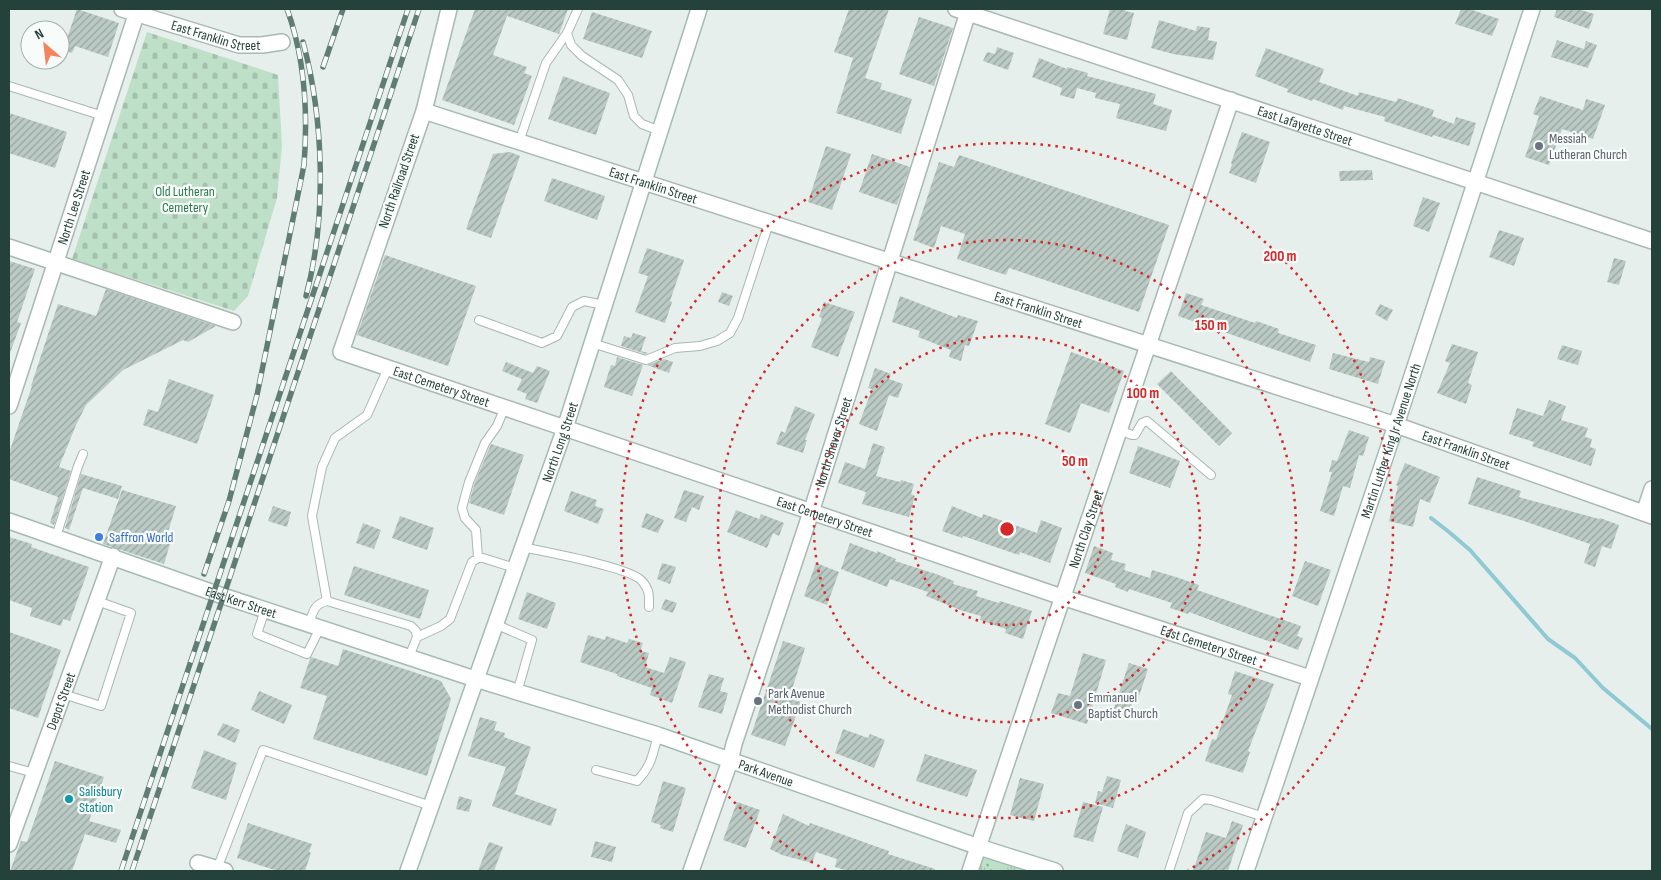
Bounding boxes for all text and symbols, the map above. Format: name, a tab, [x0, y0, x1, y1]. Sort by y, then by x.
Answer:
street label: East Franklin Street	[169, 16, 260, 54]
north arrow	[20, 20, 70, 70]
text: N	[32, 25, 46, 43]
street label: East Lafayette Street	[1255, 102, 1355, 149]
place label: Messiah Lutheran Church	[1549, 130, 1627, 163]
street label: North Railroad Street	[375, 131, 423, 231]
marker: Messiah Lutheran Church	[1533, 140, 1545, 152]
street label: East Franklin Street	[607, 163, 700, 207]
street label: North Lee Street	[53, 168, 94, 247]
park label: Old Lutheran Cemetery	[155, 183, 215, 216]
text: 200 m	[1263, 247, 1297, 266]
street label: East Franklin Street	[992, 287, 1085, 332]
text: 150 m	[1195, 316, 1227, 335]
street label: Martin Luther King Jr Avenue North	[1357, 361, 1424, 520]
street label: East Cemetery Street	[391, 362, 492, 410]
text: 100 m	[1127, 384, 1159, 403]
street label: North Shaver Street	[811, 395, 855, 489]
street label: North Long Street	[538, 400, 581, 485]
street label: East Franklin Street	[1420, 427, 1512, 473]
text: 50 m	[1062, 452, 1088, 471]
street label: North Clay Street	[1065, 488, 1107, 570]
street label: East Cemetery Street	[775, 492, 875, 541]
centre of rings	[998, 520, 1016, 538]
place label: Saffron World	[109, 529, 174, 546]
marker: Saffron World	[93, 531, 105, 543]
street label: East Kerr Street	[203, 582, 279, 622]
street label: East Cemetery Street	[1159, 621, 1259, 669]
street label: Depot Street	[42, 670, 79, 732]
place label: Park Avenue Methodist Church	[768, 685, 852, 718]
place label: Emmanuel Baptist Church	[1088, 689, 1158, 722]
marker: Park Avenue Methodist Church	[752, 695, 764, 707]
marker: Emmanuel Baptist Church	[1072, 699, 1084, 711]
street label: Park Avenue	[736, 755, 796, 790]
place label: Salisbury Station	[79, 783, 123, 816]
marker: Salisbury Station	[63, 793, 75, 805]

